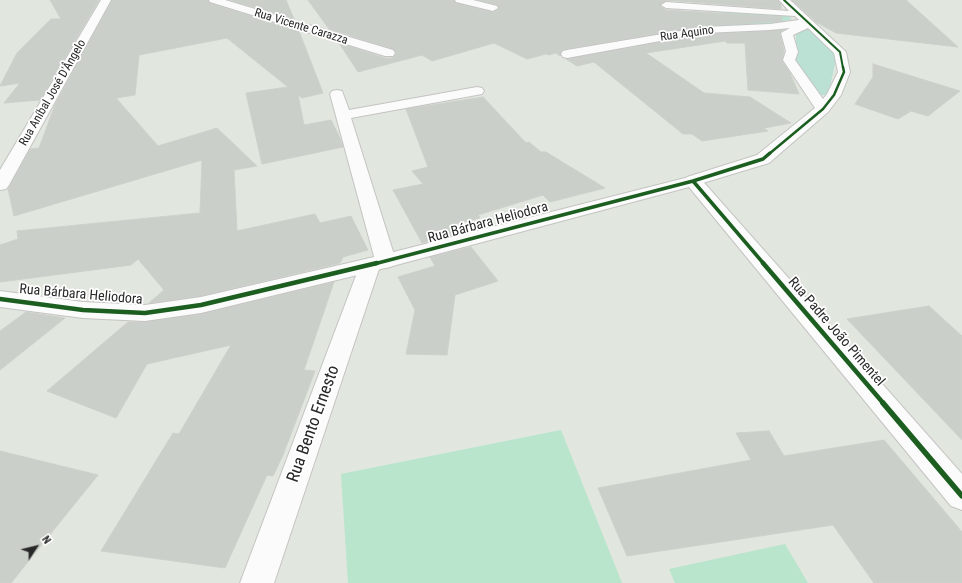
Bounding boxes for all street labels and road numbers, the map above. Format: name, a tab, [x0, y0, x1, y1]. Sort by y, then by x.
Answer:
street label: Rua Vicente Carazza	[252, 6, 350, 48]
street label: Rua Aquino	[659, 23, 715, 45]
street label: Rua Aníbal José D'Ângelo	[17, 37, 89, 149]
street label: Rua Bárbara Heliodora	[426, 199, 550, 247]
street label: Rua Padre João Pimentel	[784, 274, 888, 390]
street label: Rua Bárbara Heliodora	[19, 281, 143, 309]
street label: Rua Bento Ernesto	[283, 363, 345, 485]

